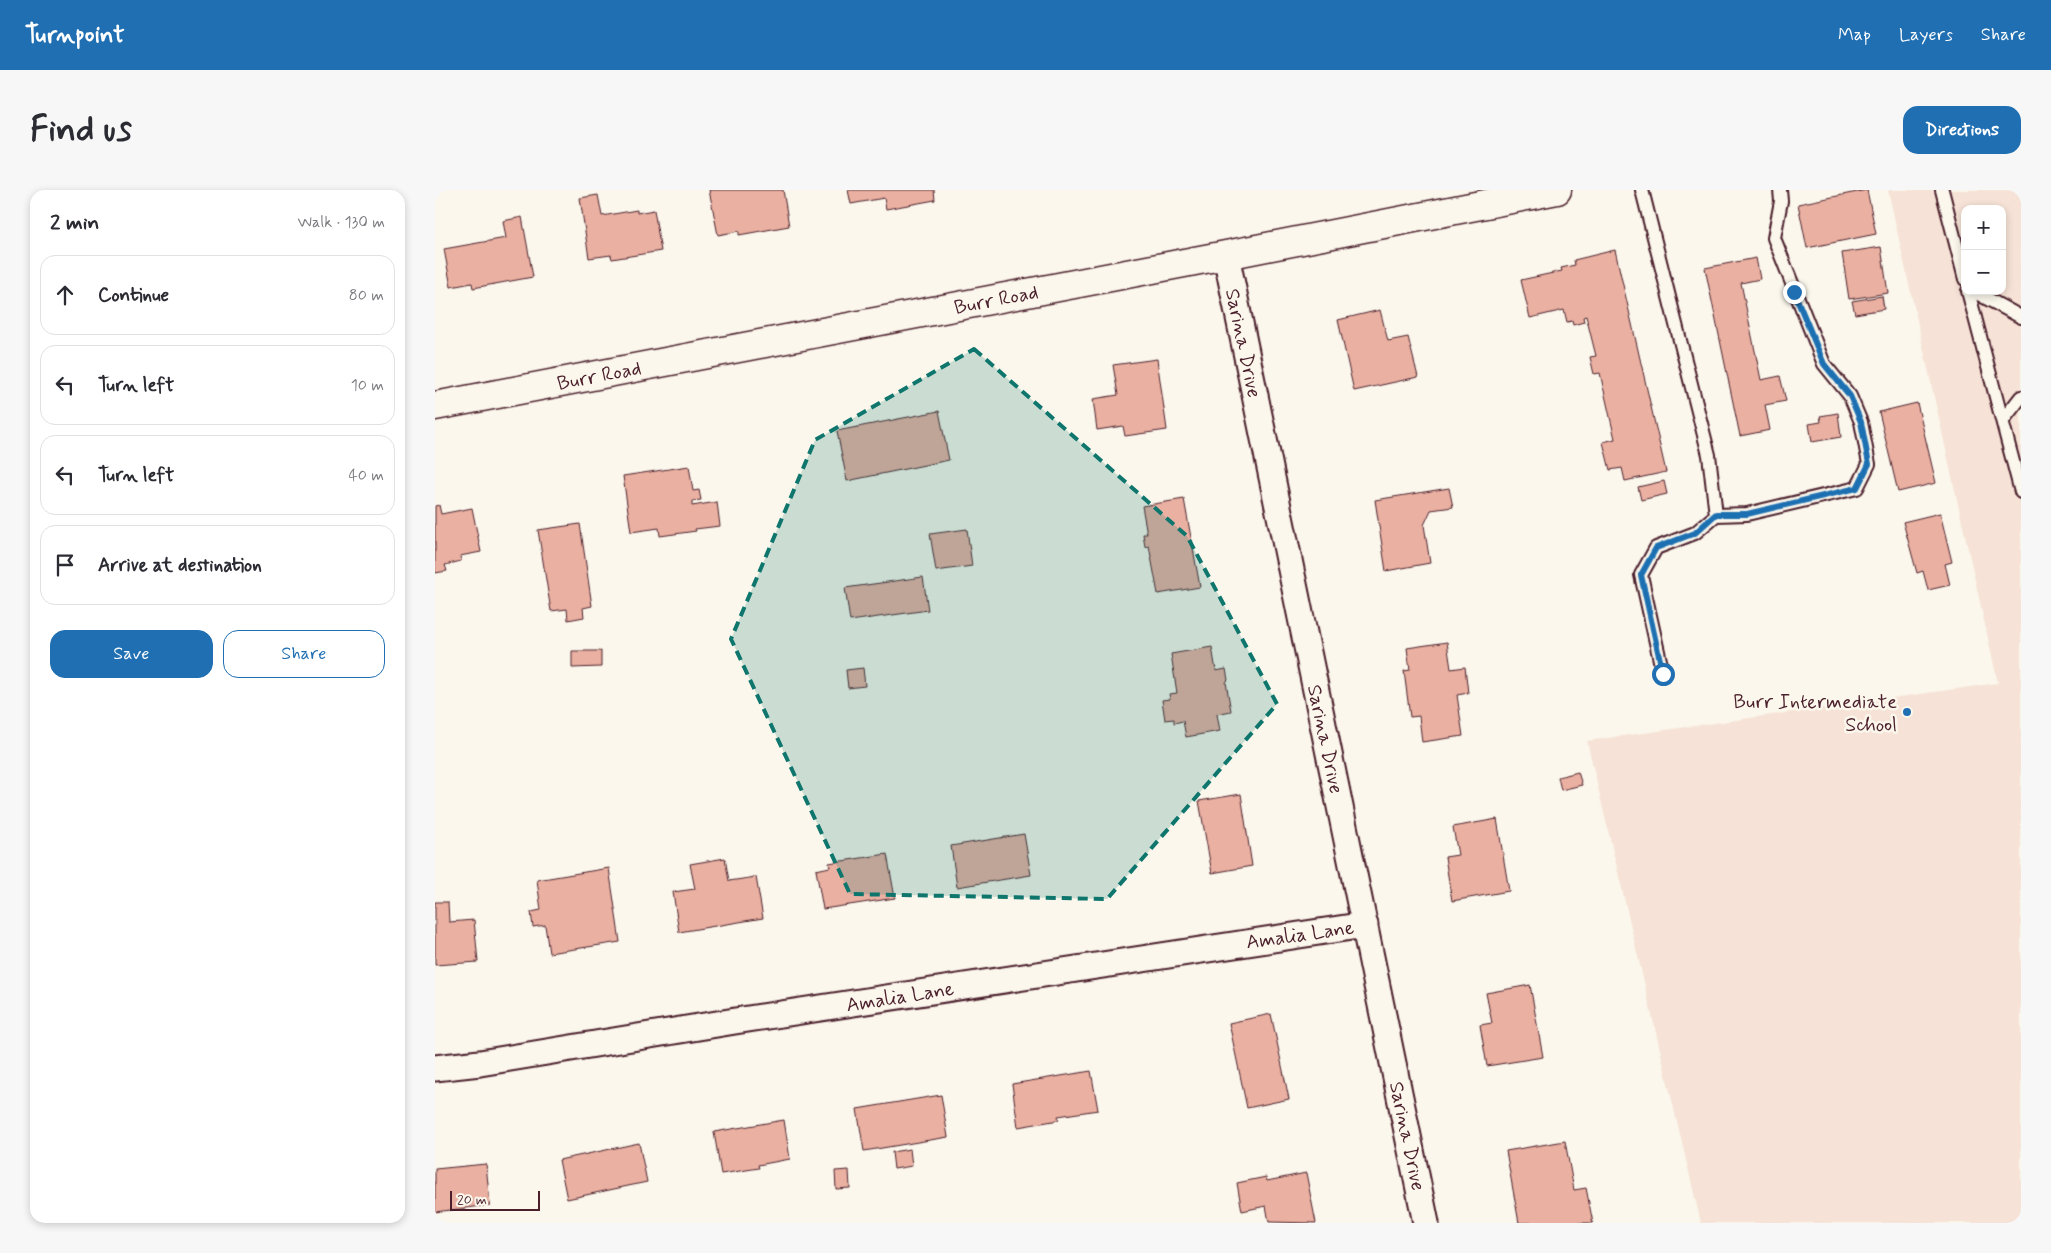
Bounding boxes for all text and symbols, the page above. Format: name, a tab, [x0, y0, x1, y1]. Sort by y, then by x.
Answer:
text: Turnpoint	[25, 20, 125, 51]
text: Map	[1838, 23, 1871, 47]
text: Layers	[1899, 23, 1953, 47]
text: Share	[1981, 23, 2026, 47]
button: Directions	[1903, 106, 2021, 154]
text: Find us	[30, 107, 132, 153]
map controls	[1961, 205, 2006, 295]
button: +	[1961, 205, 2006, 250]
text: 2 min	[50, 209, 99, 237]
text: Walk · 130 m	[298, 212, 385, 233]
button: −	[1961, 250, 2006, 295]
street label: Burr Road	[952, 279, 1041, 322]
icon: ahead	[51, 281, 79, 309]
route end	[1783, 281, 1806, 304]
text: Continue	[98, 283, 169, 308]
text: 80 m	[349, 285, 384, 306]
street label: Sarina Drive	[1218, 286, 1267, 400]
street label: Burr Road	[555, 355, 644, 398]
icon: left	[51, 371, 79, 399]
text: Turn left	[98, 373, 174, 398]
text: 10 m	[351, 375, 384, 396]
icon: left	[51, 461, 79, 489]
text: Turn left	[98, 463, 174, 488]
text: 40 m	[348, 465, 384, 486]
icon: arrive	[51, 551, 79, 579]
text: Arrive at destination	[98, 553, 262, 578]
button: Save	[50, 630, 213, 678]
button: Share	[223, 630, 385, 678]
route start	[1652, 663, 1675, 686]
street label: Sarina Drive	[1300, 682, 1349, 796]
place label: Burr Intermediate School	[1733, 689, 1897, 739]
marker: Burr Intermediate School	[1901, 706, 1913, 718]
street label: Amalia Lane	[1244, 915, 1356, 956]
street label: Amalia Lane	[844, 976, 956, 1019]
street label: Sarina Drive	[1382, 1079, 1431, 1193]
scale bar	[450, 1188, 540, 1211]
text: 20 m	[457, 1191, 487, 1209]

